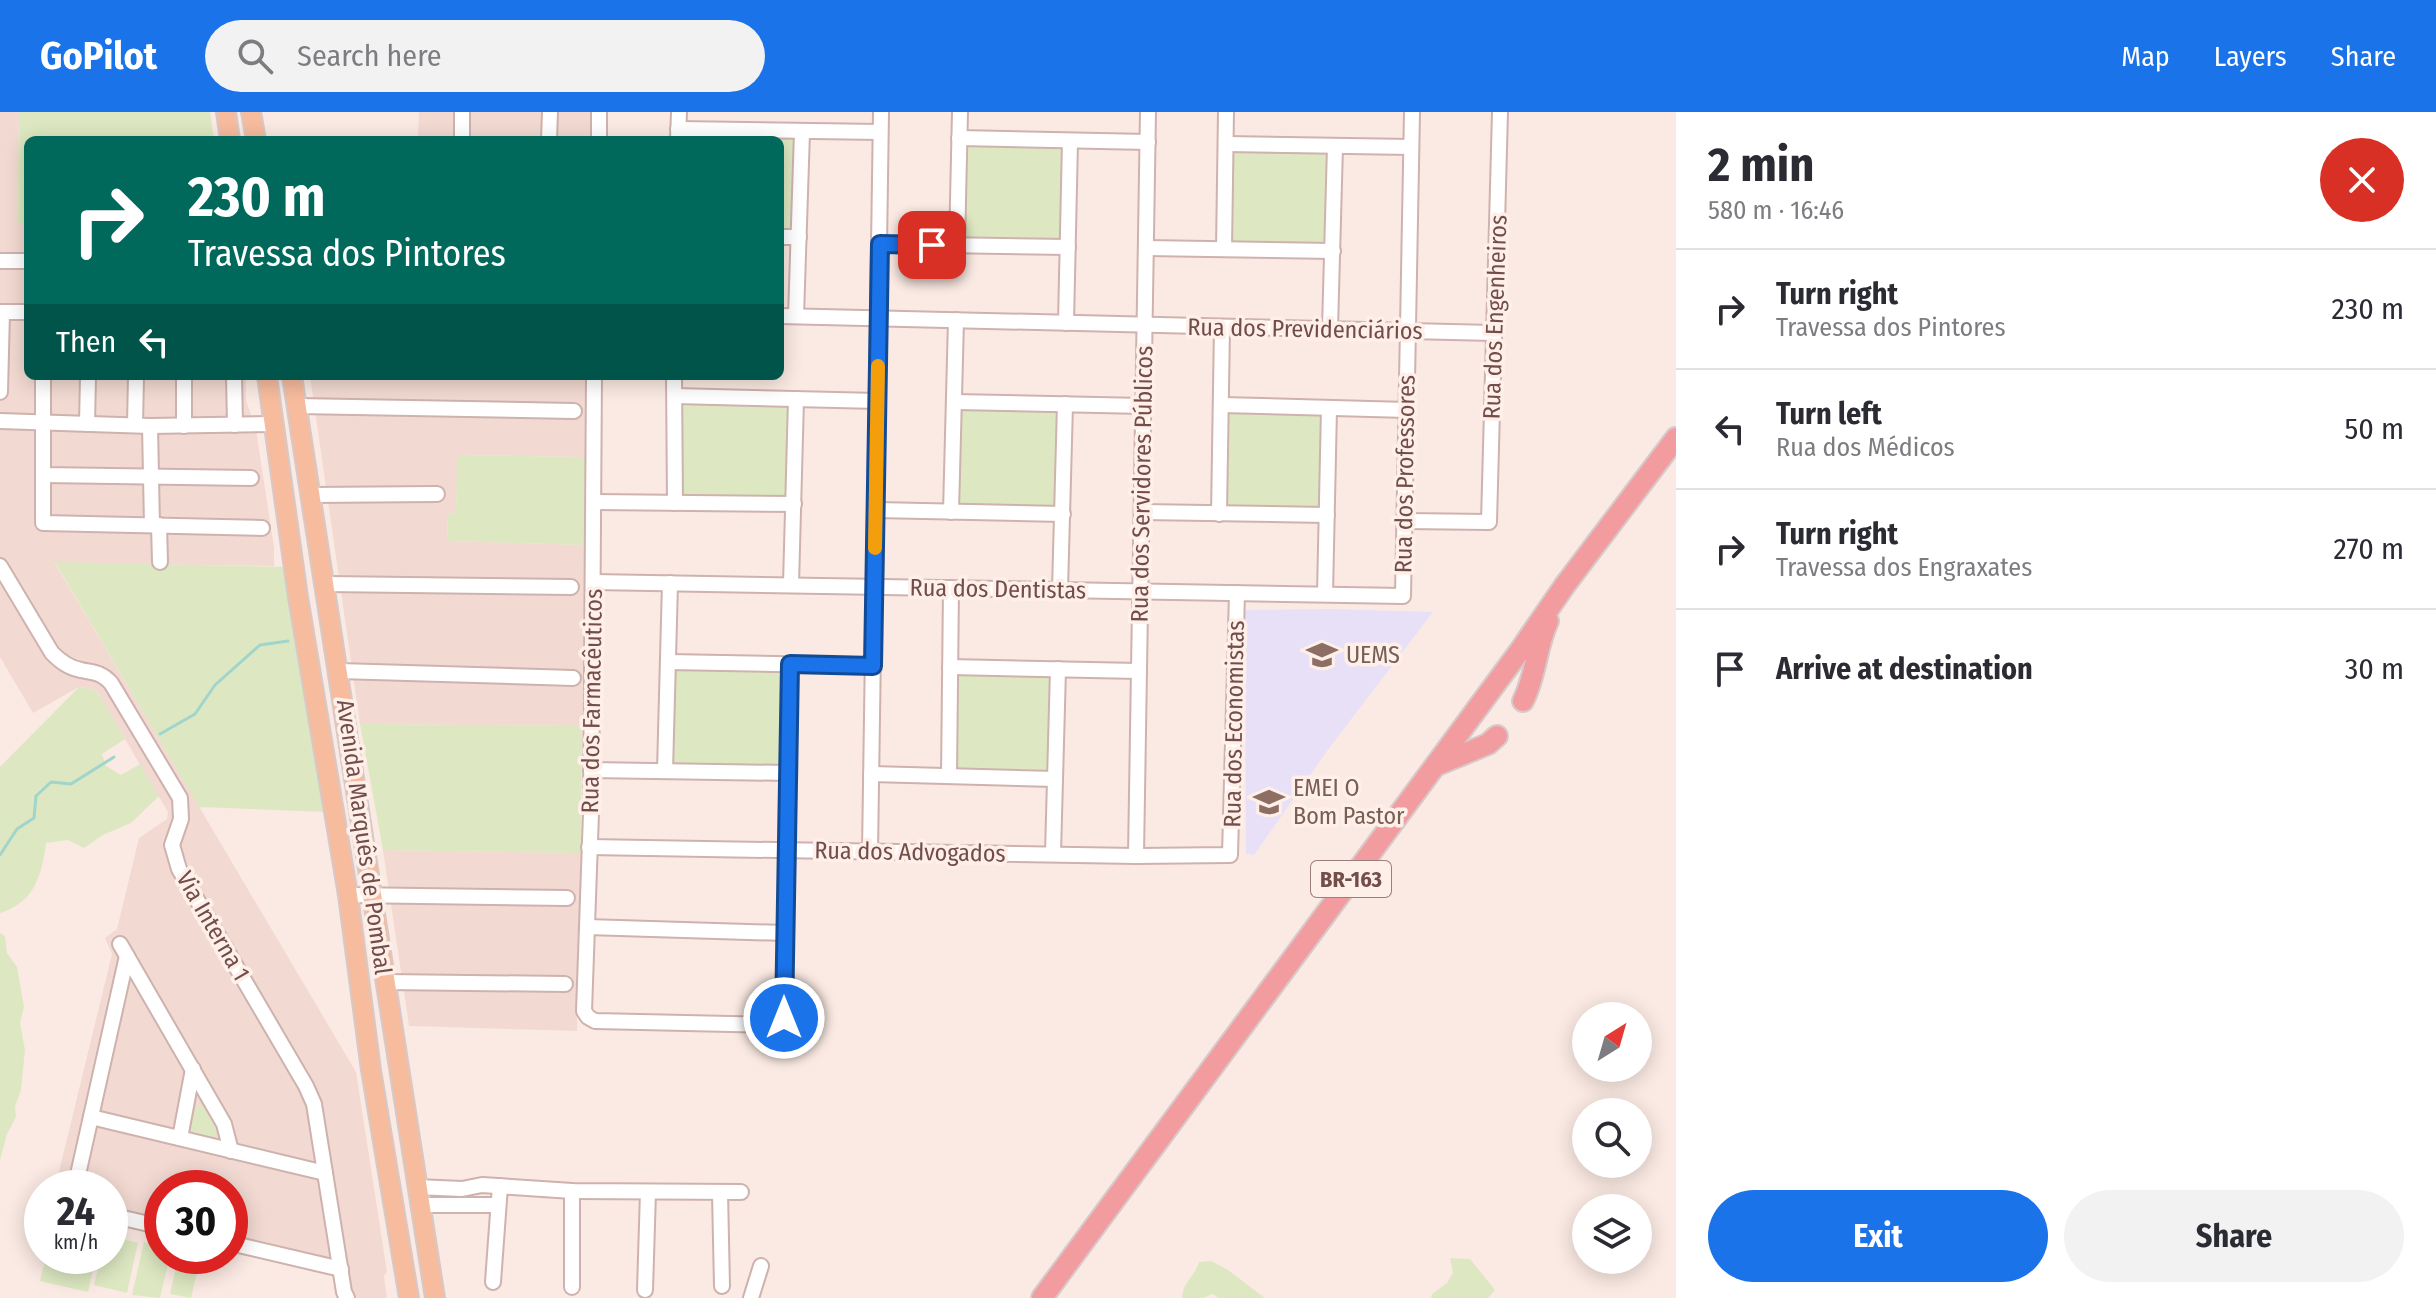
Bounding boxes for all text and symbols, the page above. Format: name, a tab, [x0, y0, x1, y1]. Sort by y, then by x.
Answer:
search box	[205, 20, 765, 92]
text: GoPilot	[40, 33, 157, 79]
icon: search	[233, 34, 277, 78]
text: Search here	[297, 38, 442, 74]
text: Map	[2121, 40, 2170, 73]
text: Layers	[2214, 40, 2287, 73]
text: Share	[2331, 40, 2396, 73]
text: 2 min	[1708, 136, 1814, 194]
button: close	[2320, 138, 2404, 222]
text: 230 m	[188, 164, 325, 231]
icon: right	[56, 168, 160, 272]
text: 580 m · 16:46	[1708, 195, 1844, 226]
pin	[898, 211, 966, 279]
street label: Rua dos Engenheiros	[1477, 214, 1513, 420]
icon: arrive	[910, 223, 954, 267]
text: Travessa dos Pintores	[188, 232, 506, 276]
text: Turn right	[1776, 276, 1898, 312]
icon: right	[1708, 287, 1752, 331]
text: 230 m	[2332, 291, 2404, 327]
text: Travessa dos Pintores	[1776, 312, 2006, 343]
street label: Rua dos Previdenciários	[1187, 313, 1423, 345]
icon: left	[132, 320, 176, 364]
text: Then	[56, 324, 116, 360]
street label: Rua dos Servidores Públicos	[1126, 345, 1158, 623]
street label: Rua dos Professores	[1389, 375, 1421, 573]
text: Turn left	[1776, 396, 1882, 432]
icon: left	[1708, 407, 1752, 451]
text: 50 m	[2344, 411, 2404, 447]
text: Rua dos Médicos	[1776, 432, 1955, 463]
text: Turn right	[1776, 516, 1898, 552]
icon: right	[1708, 527, 1752, 571]
text: 270 m	[2333, 531, 2404, 567]
text: Travessa dos Engraxates	[1776, 552, 2032, 583]
street label: Rua dos Dentistas	[910, 573, 1086, 605]
street label: Rua dos Farmacêuticos	[576, 588, 608, 814]
street label: Rua dos Economistas	[1218, 620, 1250, 828]
school or university icon: UEMS	[1305, 638, 1339, 672]
place label: UEMS	[1346, 641, 1400, 669]
icon: arrive	[1708, 647, 1752, 691]
text: Arrive at destination	[1776, 651, 2033, 687]
text: 30 m	[2345, 651, 2404, 687]
street label: Avenida Marquês de Pombal	[331, 698, 397, 976]
place label: EMEI O Bom Pastor	[1293, 774, 1405, 830]
school or university icon: EMEI O Bom Pastor	[1252, 785, 1286, 819]
street label: Rua dos Advogados	[814, 836, 1006, 868]
road number: BR-163	[1311, 861, 1391, 897]
street label: Via Interna 1	[170, 866, 256, 986]
position arrow	[742, 976, 826, 1060]
north arrow	[1572, 1002, 1652, 1082]
map controls	[1572, 1002, 1652, 1274]
button: search	[1572, 1098, 1652, 1178]
speed limit sign: 30	[144, 1170, 248, 1274]
text: 24	[57, 1188, 95, 1236]
button: Exit	[1708, 1190, 2048, 1282]
button: Share	[2064, 1190, 2404, 1282]
button: layers	[1572, 1194, 1652, 1274]
text: km/h	[54, 1230, 98, 1254]

